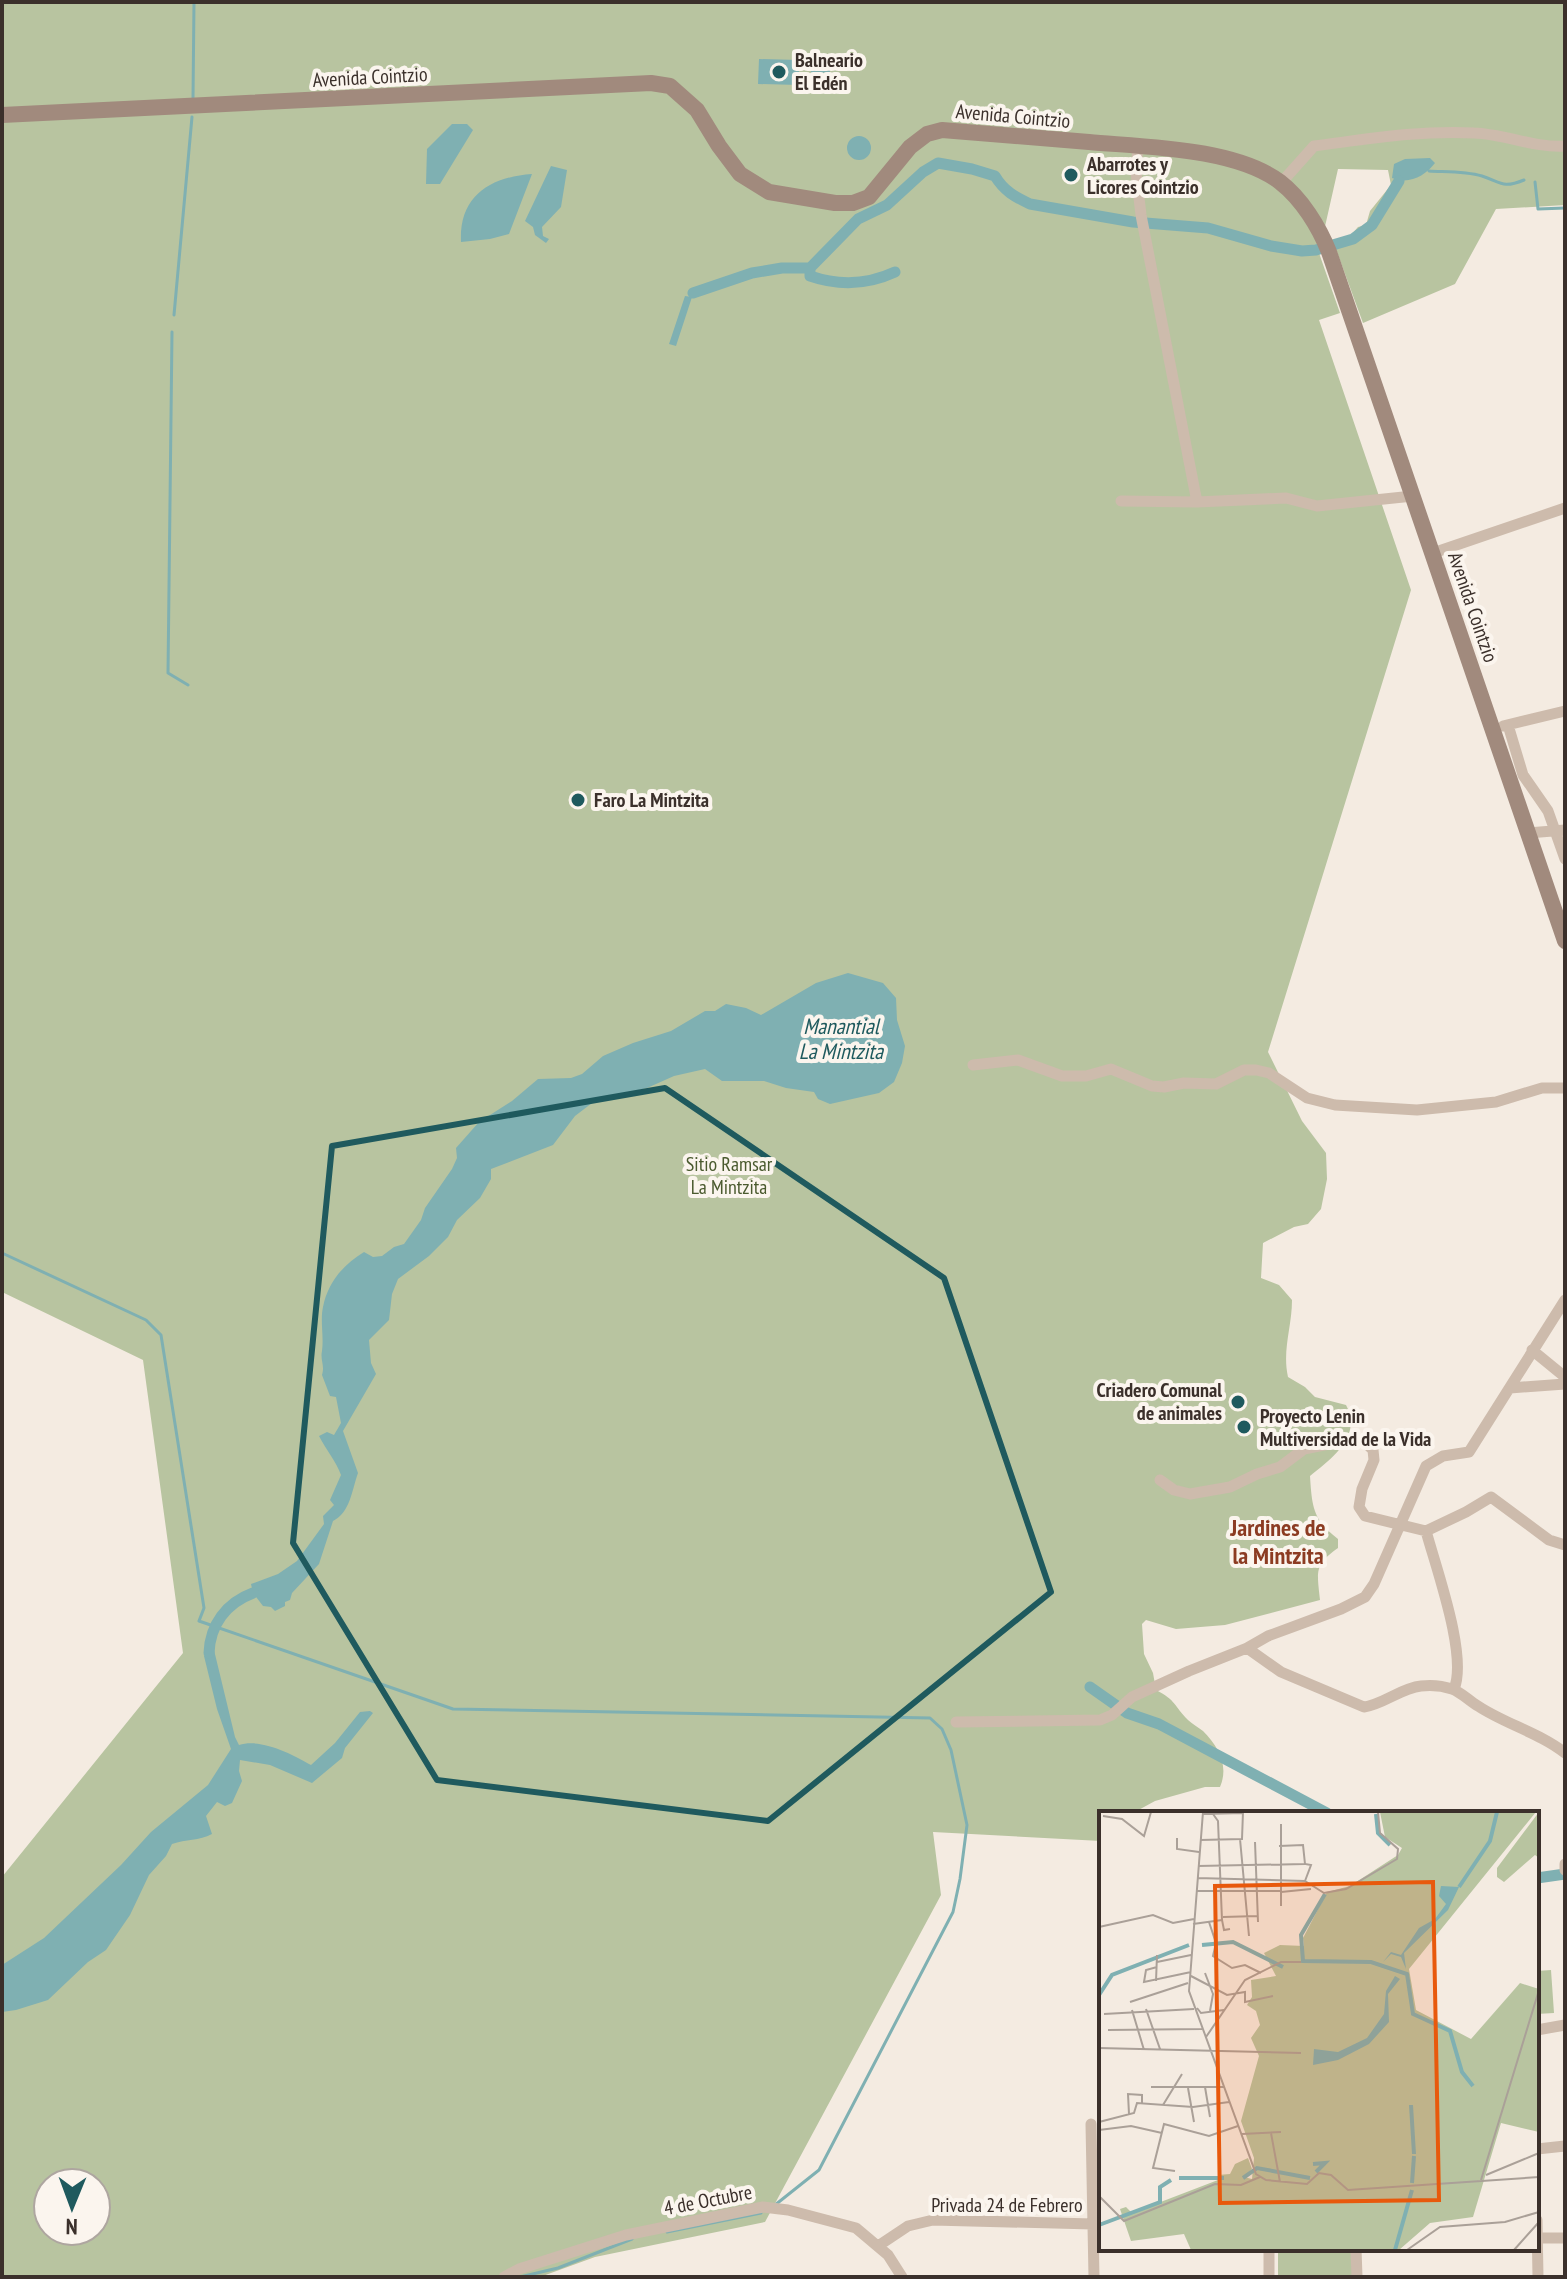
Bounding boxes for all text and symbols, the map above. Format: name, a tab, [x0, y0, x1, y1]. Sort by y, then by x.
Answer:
place label: Balneario El Edén	[795, 47, 863, 96]
street label: Avenida Cointzio	[312, 61, 428, 93]
marker: Balneario El Edén	[770, 63, 788, 81]
street label: Avenida Cointzio	[955, 98, 1071, 134]
place label: Abarrotes y Licores Cointzio	[1086, 151, 1199, 200]
marker: Abarrotes y Licores Cointzio	[1062, 166, 1080, 184]
street label: Avenida Cointzio	[1442, 548, 1504, 666]
place label: Faro La Mintzita	[594, 787, 709, 813]
marker: Faro La Mintzita	[569, 791, 587, 809]
water label: Manantial La Mintzita	[799, 1012, 884, 1065]
park label: Sitio Ramsar La Mintzita	[686, 1151, 773, 1200]
place label: Criadero Comunal de animales	[1097, 1377, 1222, 1426]
marker: Criadero Comunal de animales	[1229, 1393, 1247, 1411]
place label: Proyecto Lenin Multiversidad de la Vida	[1260, 1403, 1431, 1452]
marker: Proyecto Lenin Multiversidad de la Vida	[1235, 1418, 1253, 1436]
district label: Jardines de la Mintzita	[1229, 1512, 1326, 1571]
inset map	[1099, 1811, 1539, 2251]
north arrow	[32, 2167, 112, 2247]
street label: 4 de Octubre	[662, 2179, 754, 2221]
street label: Privada 24 de Febrero	[931, 2192, 1083, 2218]
text: N	[65, 2213, 78, 2241]

